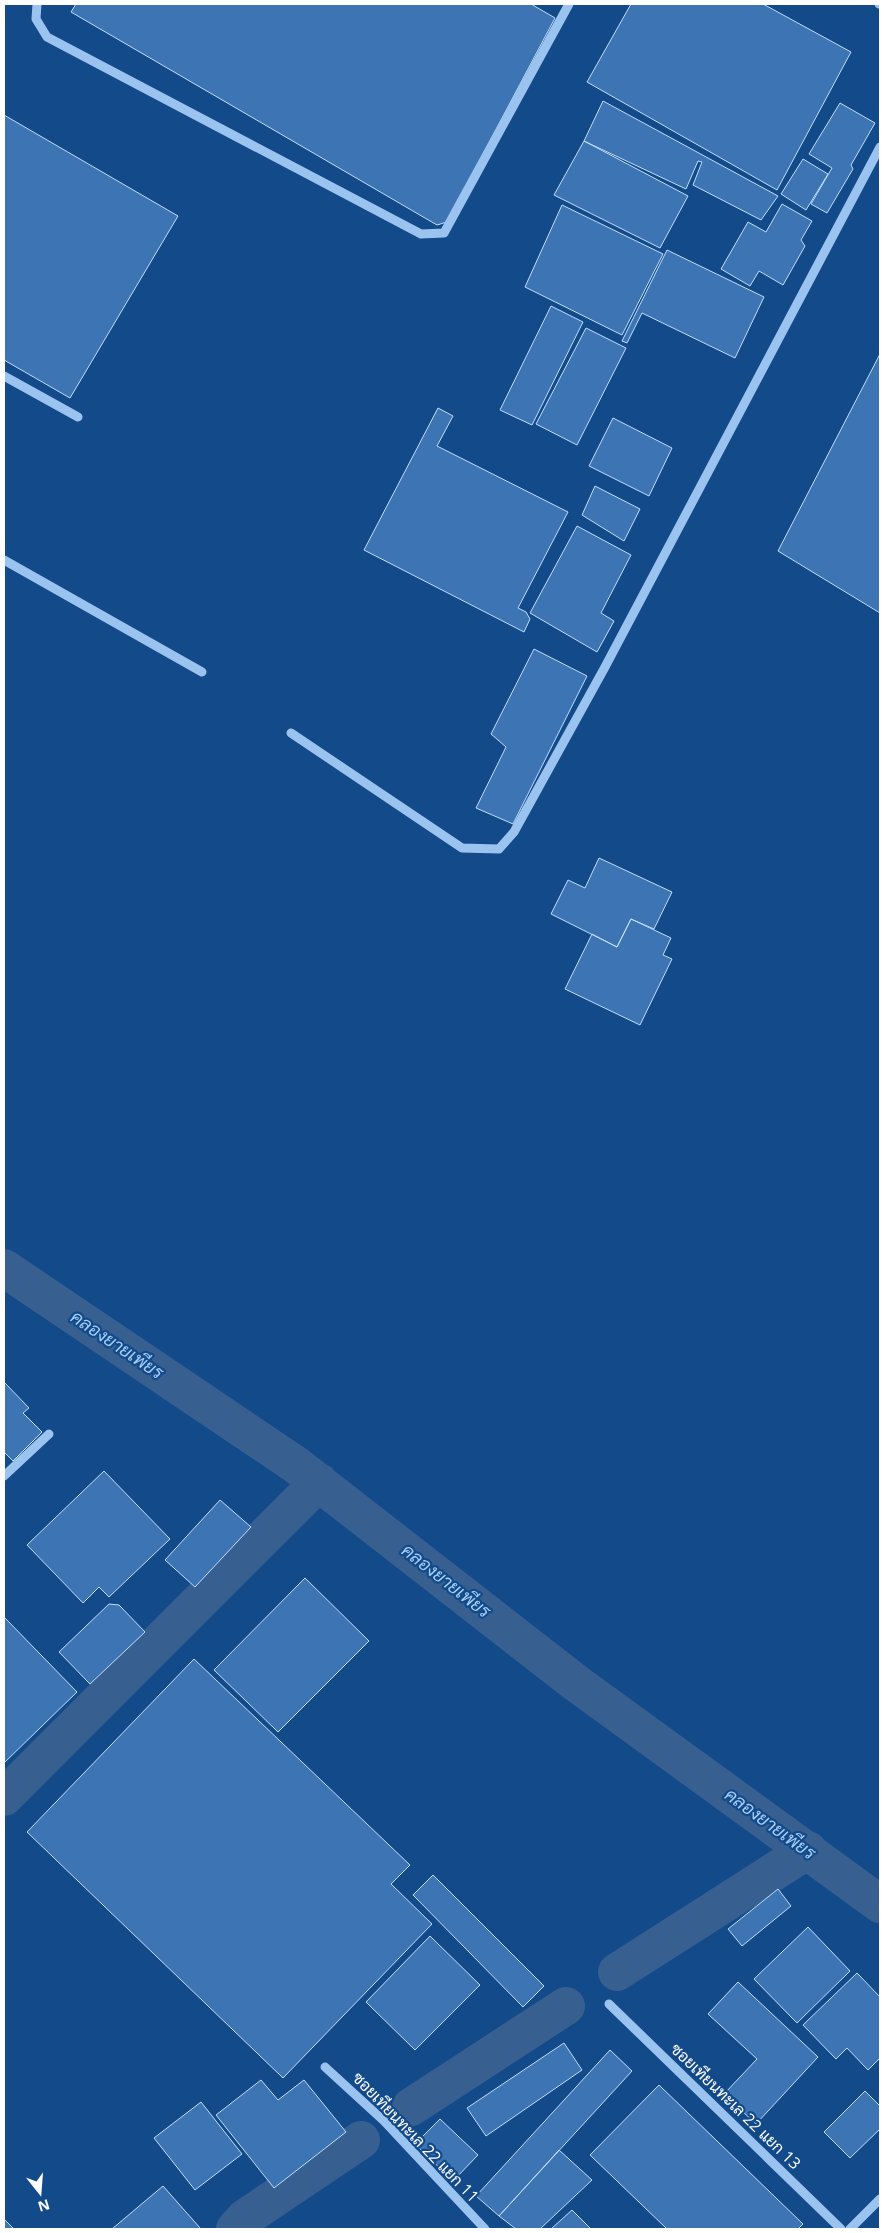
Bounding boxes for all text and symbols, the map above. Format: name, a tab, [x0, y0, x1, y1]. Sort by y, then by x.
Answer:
water label: คลองยายเพียร	[67, 1304, 170, 1385]
water label: คลองยายเพียร	[397, 1538, 497, 1623]
water label: คลองยายเพียร	[720, 1782, 822, 1865]
street label: ซอยเทียนทะเล 22 แยก 13	[666, 2038, 806, 2174]
street label: ซอยเทียนทะเล 22 แยก 11	[348, 2067, 484, 2207]
north arrow	[15, 2168, 65, 2218]
text: N	[36, 2195, 52, 2217]

